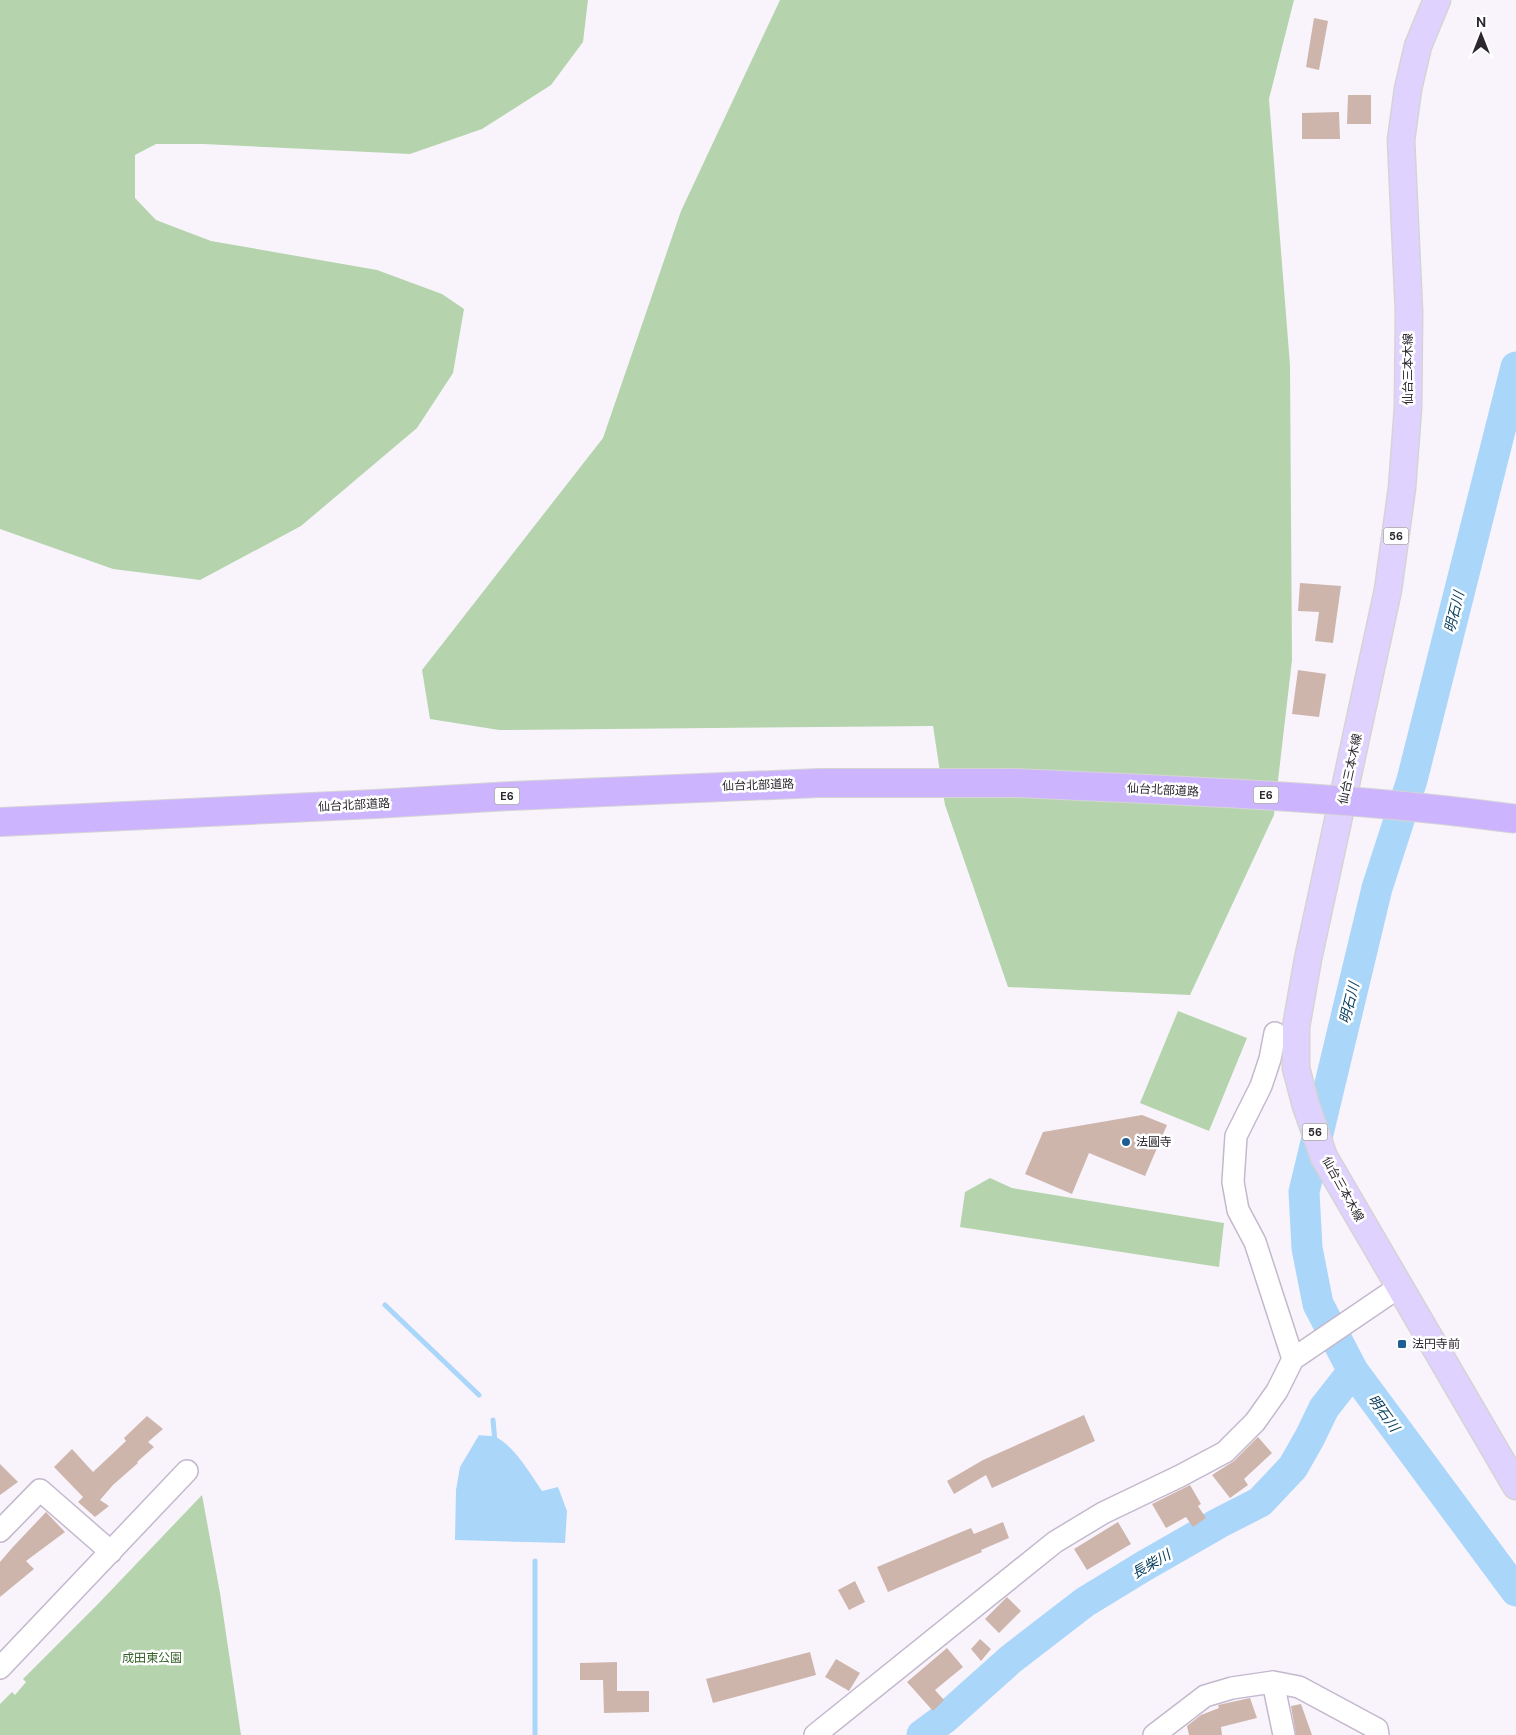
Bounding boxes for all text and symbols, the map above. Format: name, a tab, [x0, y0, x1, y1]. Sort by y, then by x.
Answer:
north arrow	[1456, 10, 1506, 60]
text: N	[1476, 13, 1486, 31]
street label: 仙台三本木線	[1400, 333, 1416, 405]
road number: 56	[1384, 528, 1408, 544]
water label: 明石川	[1440, 588, 1468, 635]
street label: 仙台三本木線	[1335, 732, 1365, 806]
street label: 仙台北部道路	[722, 776, 794, 794]
street label: 仙台北部道路	[1127, 780, 1199, 800]
road number: E6	[1254, 786, 1278, 804]
road number: E6	[494, 788, 520, 804]
street label: 仙台北部道路	[318, 795, 390, 815]
water label: 明石川	[1335, 979, 1363, 1026]
road number: 56	[1302, 1124, 1328, 1140]
place label: 法圓寺	[1136, 1134, 1172, 1150]
marker: 法圓寺	[1120, 1136, 1132, 1148]
street label: 仙台三本木線	[1319, 1154, 1367, 1224]
place label: 法円寺前	[1412, 1336, 1460, 1352]
marker: 法円寺前	[1396, 1338, 1408, 1350]
water label: 明石川	[1364, 1391, 1405, 1437]
water label: 長柴川	[1128, 1545, 1175, 1582]
park label: 成田東公園	[122, 1650, 182, 1666]

